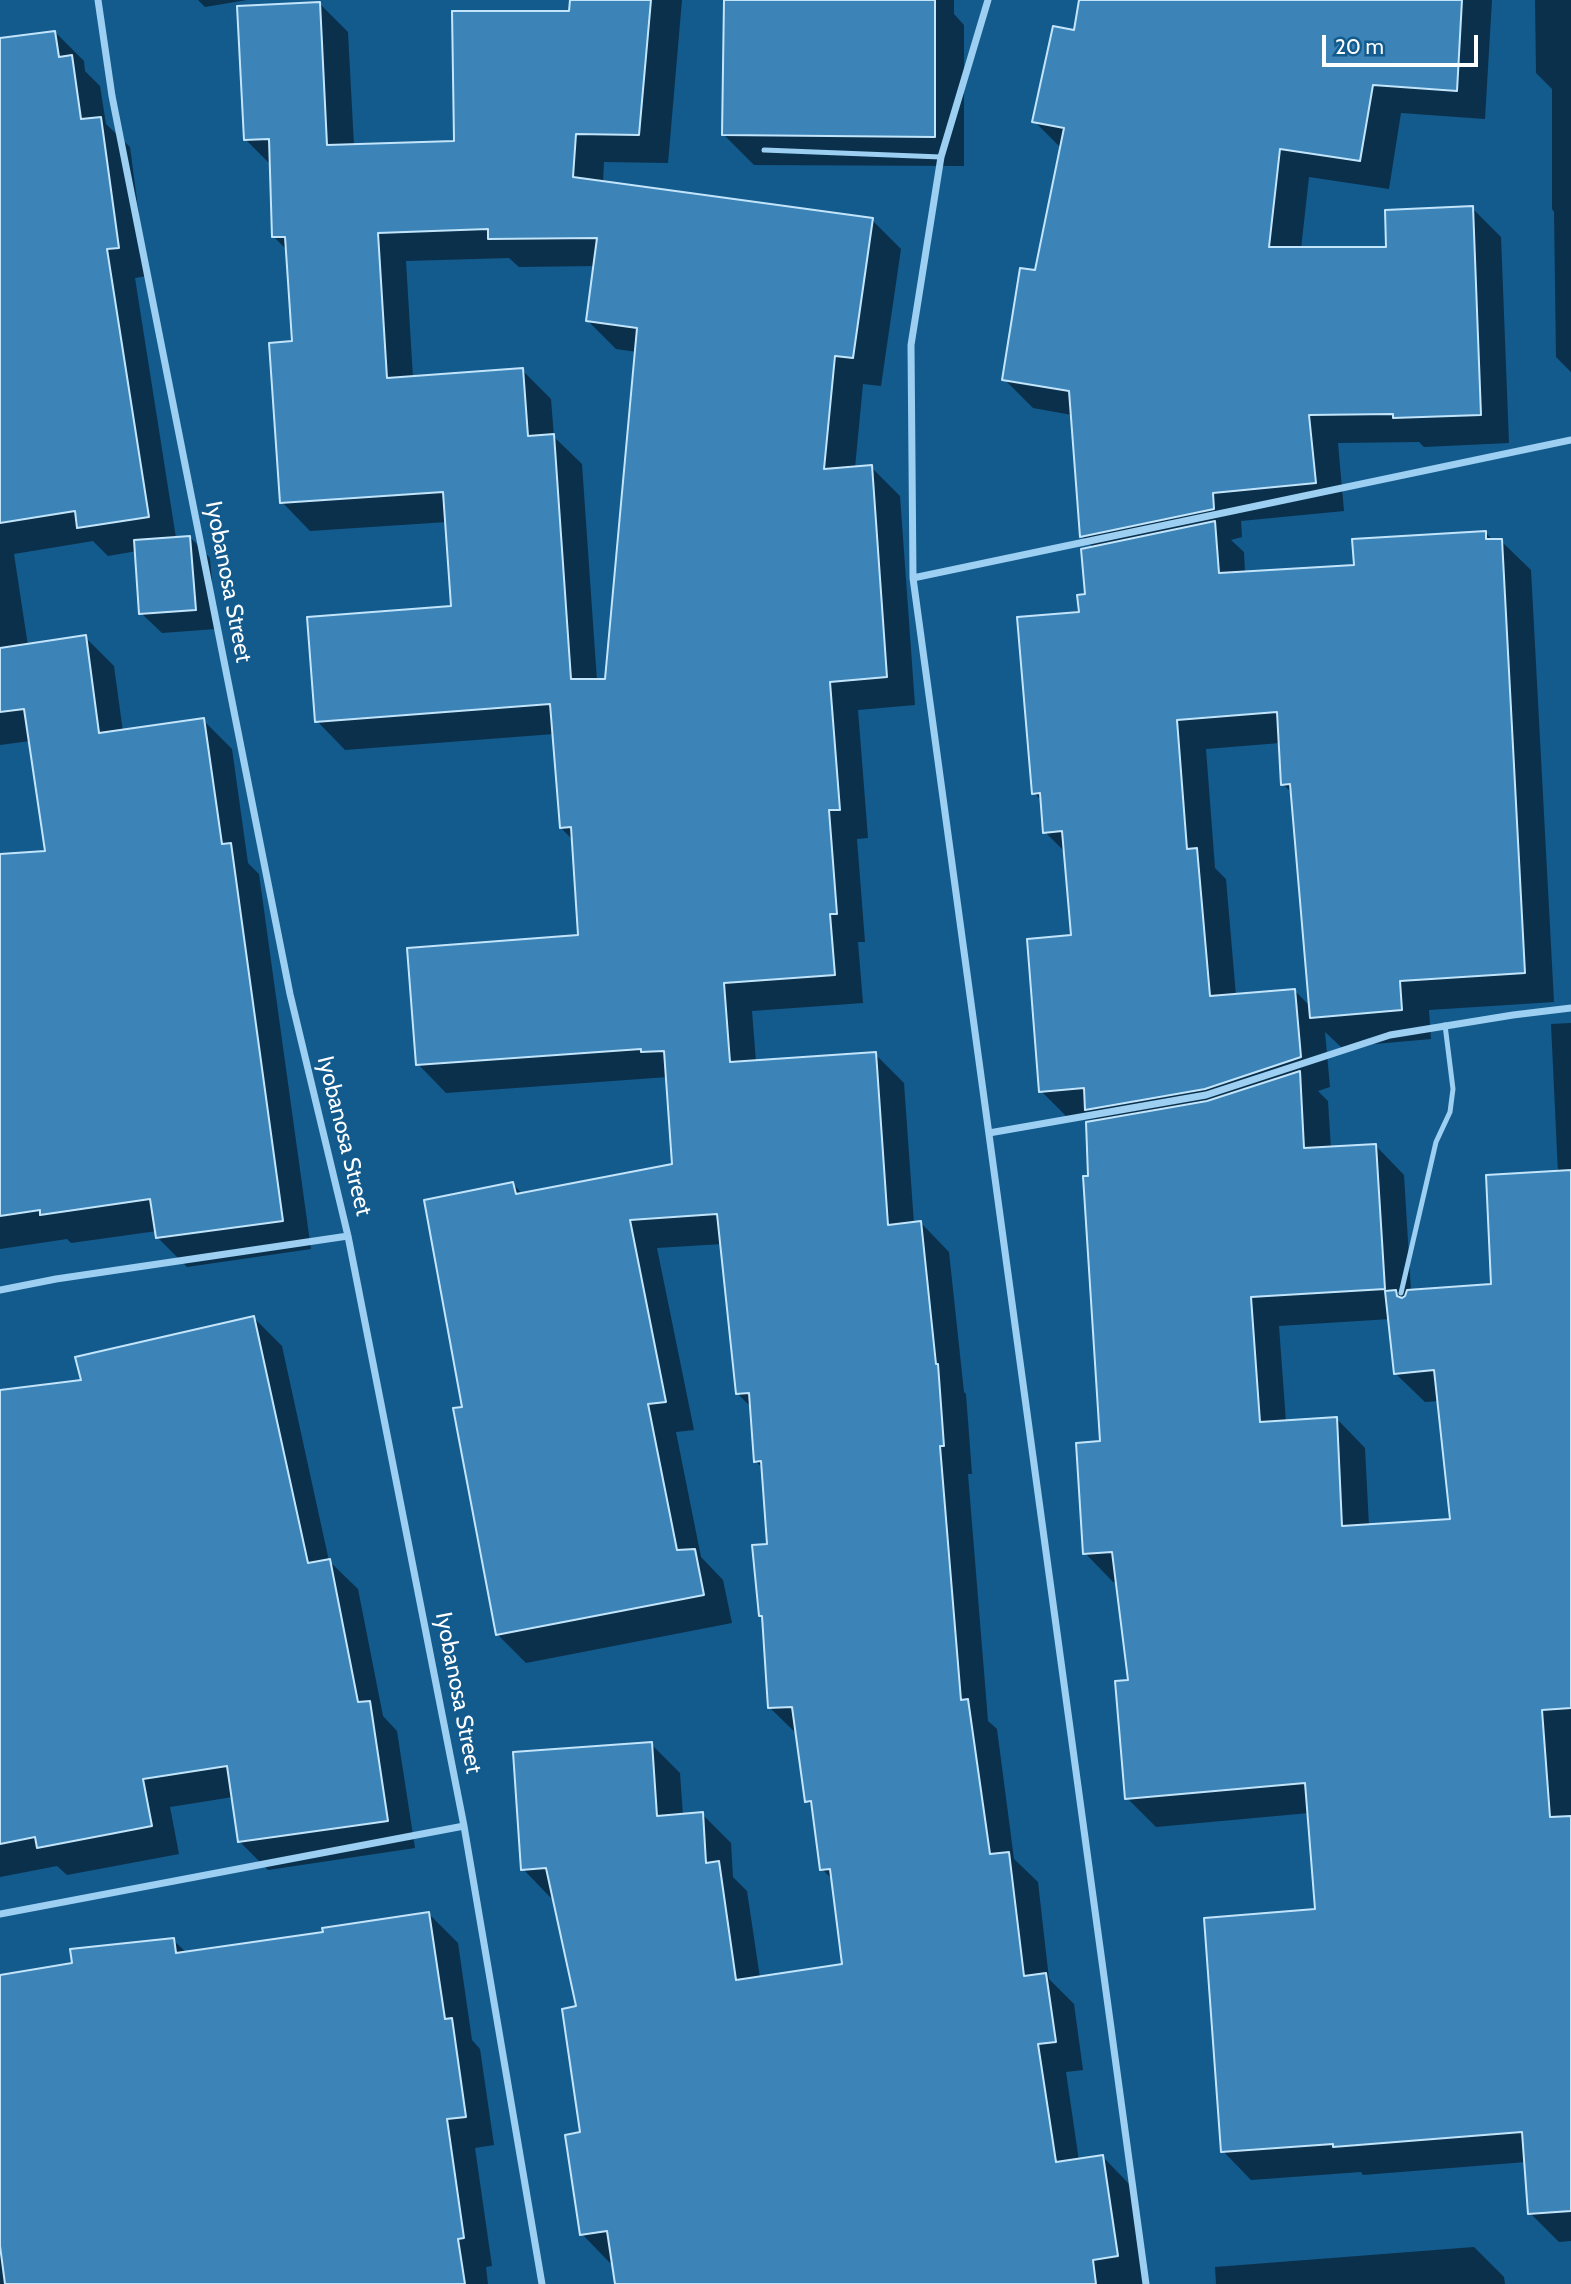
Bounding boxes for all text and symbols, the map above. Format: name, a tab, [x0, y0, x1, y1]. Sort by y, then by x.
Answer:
scale bar	[1326, 21, 1482, 65]
text: 20 m	[1335, 34, 1384, 59]
street label: Iyobanosa Street	[199, 499, 257, 665]
street label: Iyobanosa Street	[311, 1053, 377, 1219]
street label: Iyobanosa Street	[429, 1610, 487, 1776]

